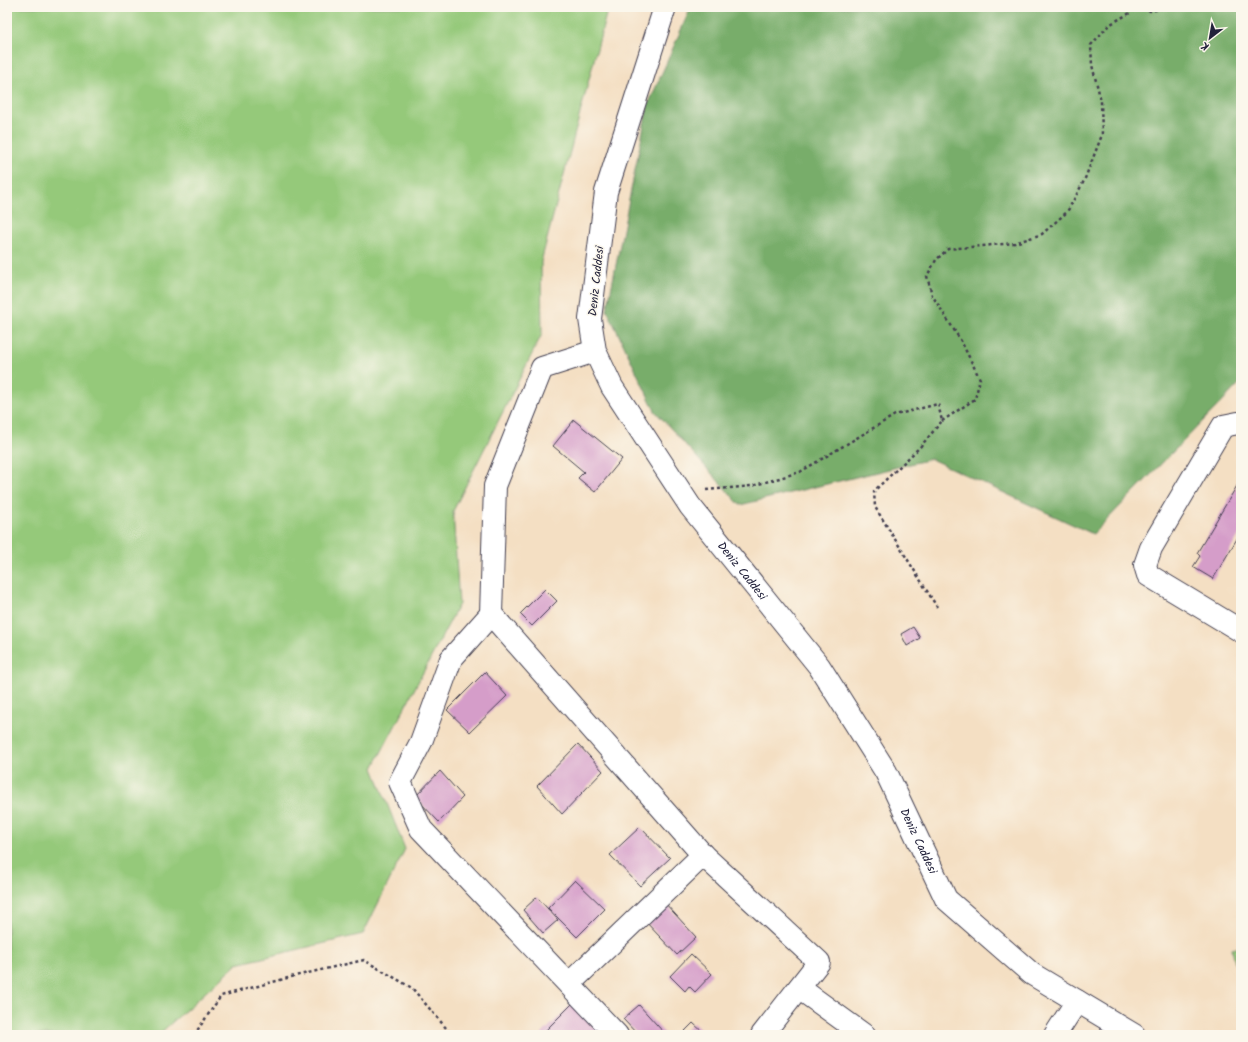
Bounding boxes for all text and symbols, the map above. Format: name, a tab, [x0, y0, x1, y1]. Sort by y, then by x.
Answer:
north arrow	[1190, 18, 1230, 58]
text: K	[1198, 36, 1213, 55]
street label: Deniz Caddesi	[583, 244, 610, 317]
street label: Deniz Caddesi	[712, 538, 772, 606]
street label: Deniz Caddesi	[894, 805, 942, 878]

